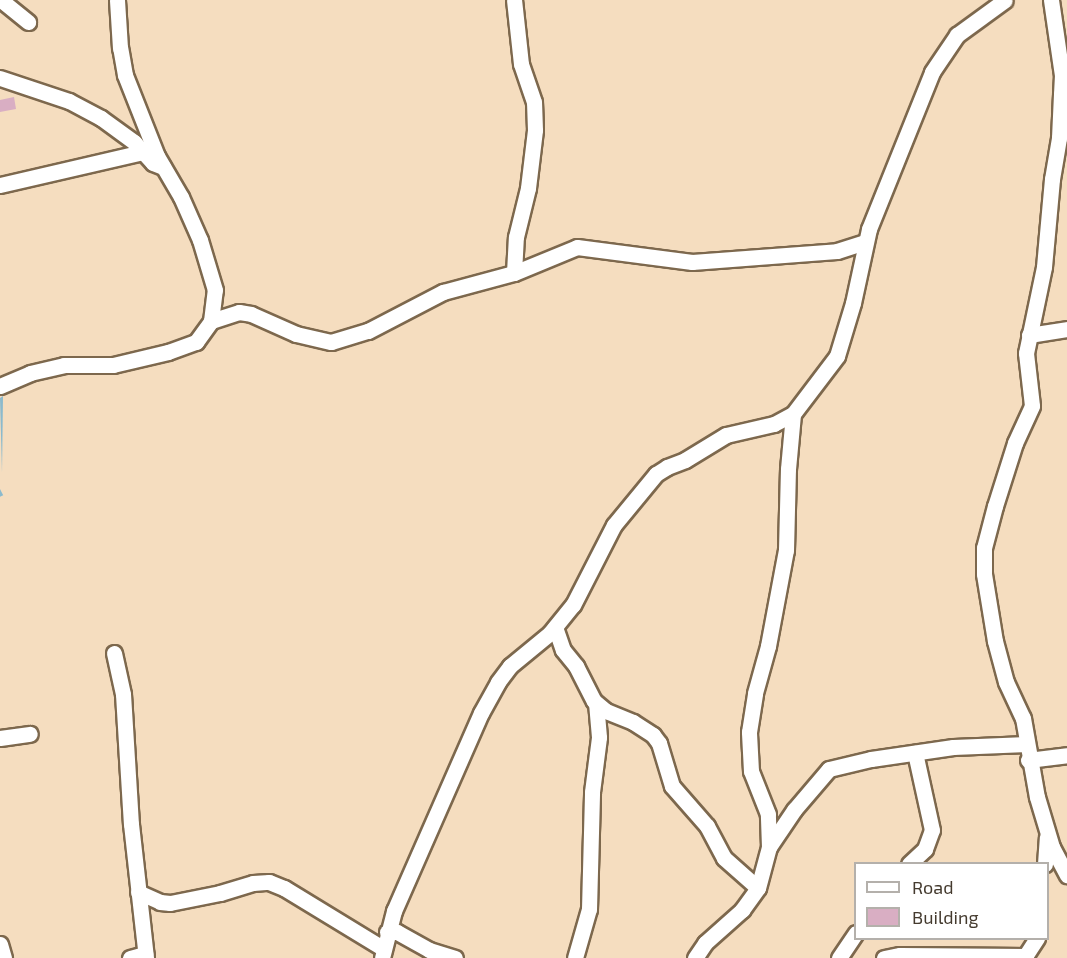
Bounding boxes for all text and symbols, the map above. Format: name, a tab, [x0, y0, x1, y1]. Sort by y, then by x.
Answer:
legend	[854, 862, 1049, 940]
text: Road	[912, 876, 953, 898]
text: Building	[912, 906, 979, 928]

